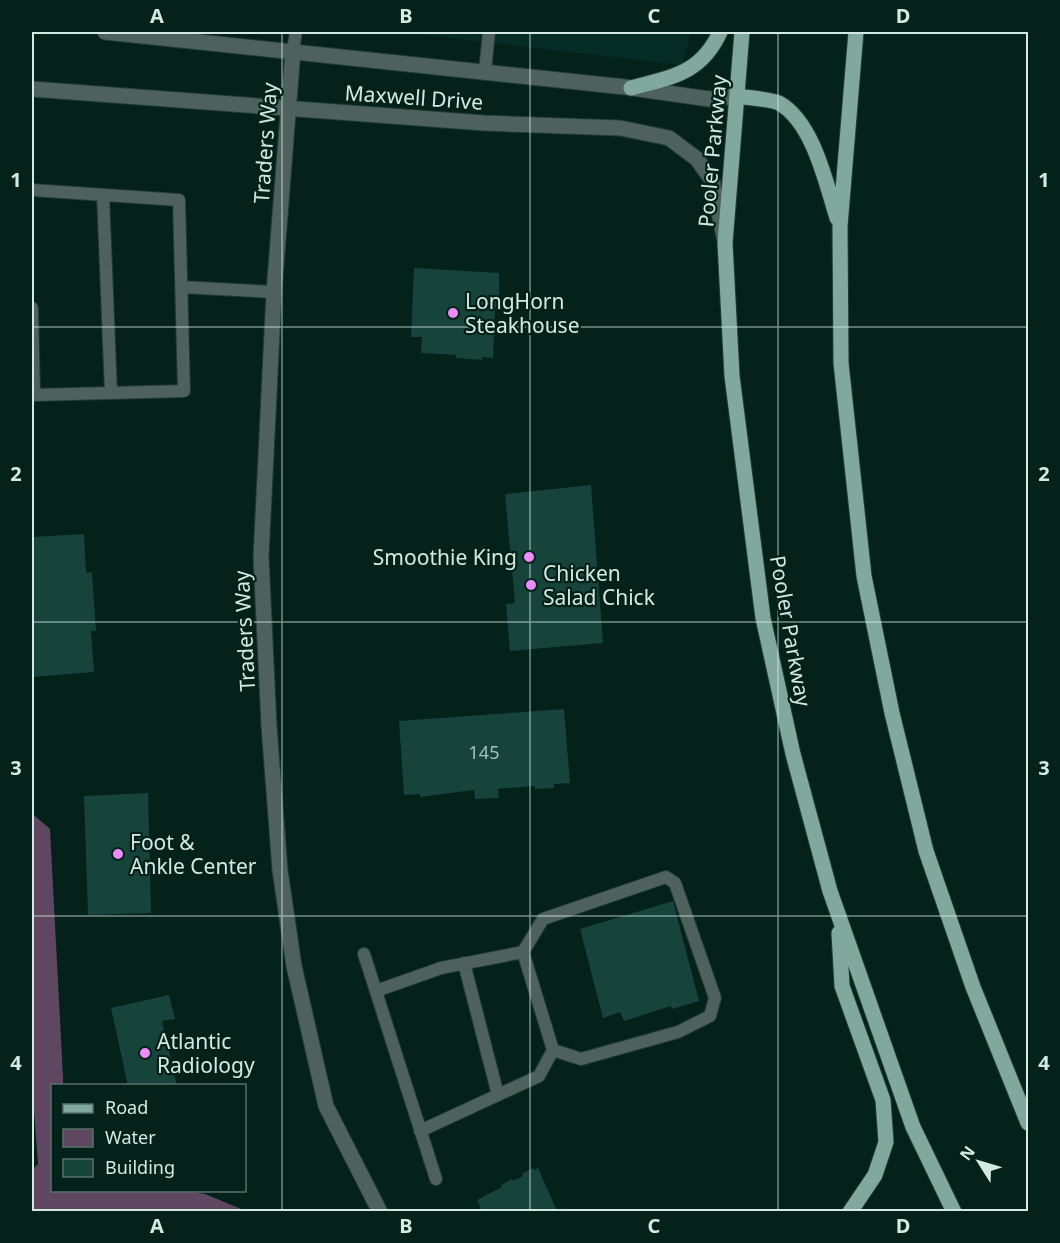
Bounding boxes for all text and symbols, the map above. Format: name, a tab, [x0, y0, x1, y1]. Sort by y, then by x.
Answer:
text: A	[150, 2, 164, 29]
text: B	[399, 2, 413, 29]
text: C	[648, 2, 661, 29]
text: D	[896, 2, 910, 29]
street label: Pooler Parkway	[691, 73, 733, 228]
street label: Maxwell Drive	[344, 78, 484, 116]
street label: Traders Way	[247, 81, 283, 204]
text: 1	[10, 166, 22, 193]
text: 1	[1038, 166, 1050, 193]
place label: LongHorn Steakhouse	[465, 287, 580, 339]
marker: LongHorn Steakhouse	[446, 306, 460, 320]
text: 2	[10, 460, 22, 487]
text: 2	[1038, 460, 1050, 487]
place label: Smoothie King	[373, 543, 517, 571]
marker: Smoothie King	[522, 550, 536, 564]
street label: Pooler Parkway	[764, 553, 818, 709]
place label: Chicken Salad Chick	[543, 559, 656, 611]
street label: Traders Way	[227, 569, 261, 692]
marker: Chicken Salad Chick	[524, 578, 538, 592]
house number: 145	[469, 740, 499, 764]
text: 3	[10, 754, 22, 781]
text: 3	[1038, 754, 1050, 781]
place label: Foot & Ankle Center	[130, 828, 257, 880]
marker: Foot & Ankle Center	[111, 847, 125, 861]
place label: Atlantic Radiology	[157, 1027, 255, 1079]
marker: Atlantic Radiology	[138, 1046, 152, 1060]
text: 4	[10, 1049, 22, 1076]
text: 4	[1038, 1049, 1050, 1076]
legend	[51, 1084, 246, 1192]
text: Road	[105, 1095, 148, 1119]
text: Water	[105, 1125, 156, 1149]
north arrow	[949, 1132, 1009, 1192]
text: N	[954, 1141, 980, 1165]
text: Building	[105, 1155, 175, 1179]
text: A	[150, 1212, 164, 1239]
text: B	[399, 1212, 413, 1239]
text: C	[648, 1212, 661, 1239]
text: D	[896, 1212, 910, 1239]

